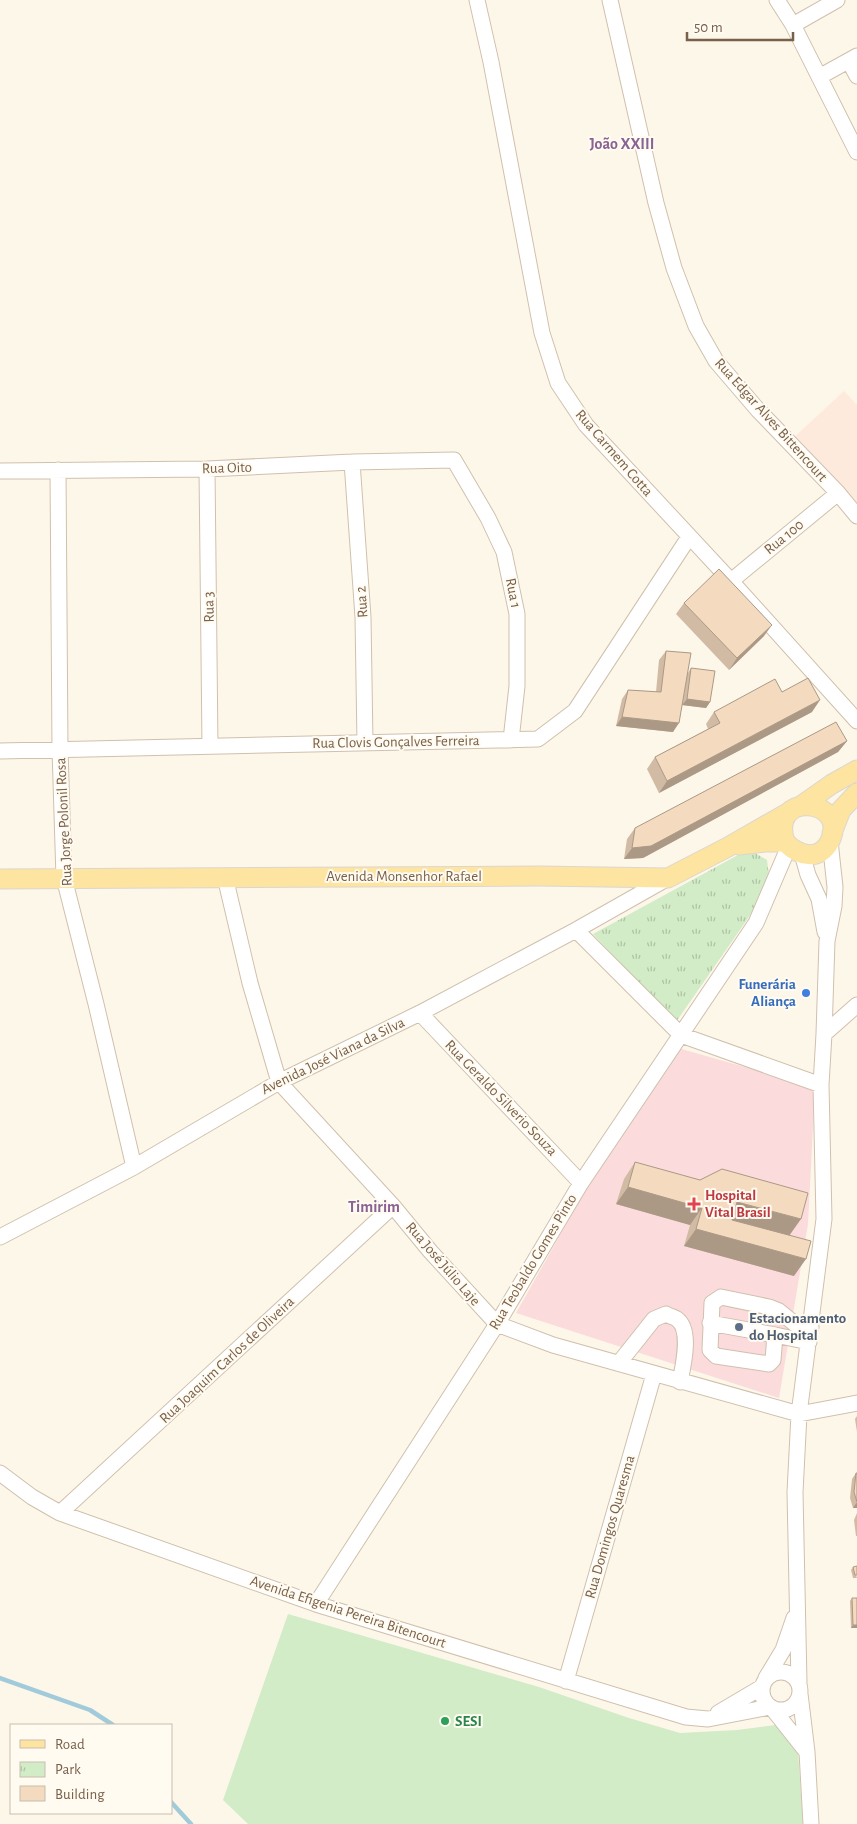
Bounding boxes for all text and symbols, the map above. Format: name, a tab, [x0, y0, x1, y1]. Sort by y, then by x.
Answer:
scale bar	[687, 10, 793, 42]
text: 50 m	[694, 20, 723, 35]
district label: João XXIII	[589, 136, 655, 152]
street label: Rua Edgar Alves Bittencourt	[712, 355, 830, 485]
street label: Rua Carmem Cotta	[572, 407, 656, 499]
street label: Rua Oito	[202, 460, 252, 476]
street label: Rua 100	[761, 517, 807, 557]
street label: Rua 1	[503, 577, 523, 609]
street label: Rua 2	[353, 585, 371, 618]
street label: Rua 3	[201, 591, 217, 623]
street label: Rua Clovis Gonçalves Ferreira	[312, 733, 480, 751]
street label: Rua Jorge Polonil Rosa	[53, 757, 75, 887]
street label: Avenida Monsenhor Rafael	[326, 869, 482, 884]
place label: Funerária Aliança	[738, 977, 796, 1009]
marker: Funerária Aliança	[800, 987, 812, 999]
street label: Avenida José Viana da Silva	[259, 1015, 407, 1097]
street label: Rua Geraldo Silverio Souza	[442, 1037, 560, 1159]
place label: Hospital Vital Brasil	[705, 1188, 771, 1220]
street label: Rua Teobaldo Gomes Pinto	[486, 1191, 580, 1333]
marker: Hospital Vital Brasil	[687, 1197, 701, 1211]
district label: Timirim	[348, 1199, 400, 1215]
street label: Rua José Júlio Laje	[403, 1219, 483, 1309]
street label: Rua Joaquim Carlos de Oliveira	[157, 1294, 297, 1426]
place label: Estacionamento do Hospital	[749, 1311, 846, 1343]
marker: Estacionamento do Hospital	[733, 1321, 745, 1333]
street label: Rua Domingos Quaresma	[582, 1454, 638, 1600]
street label: Avenida Efigenia Pereira Bitencourt	[248, 1573, 448, 1651]
place label: SESI	[455, 1714, 482, 1729]
marker: SESI	[439, 1715, 451, 1727]
legend	[10, 1724, 172, 1814]
text: Road	[55, 1737, 85, 1752]
text: Park	[55, 1762, 81, 1777]
text: Building	[55, 1787, 105, 1802]

